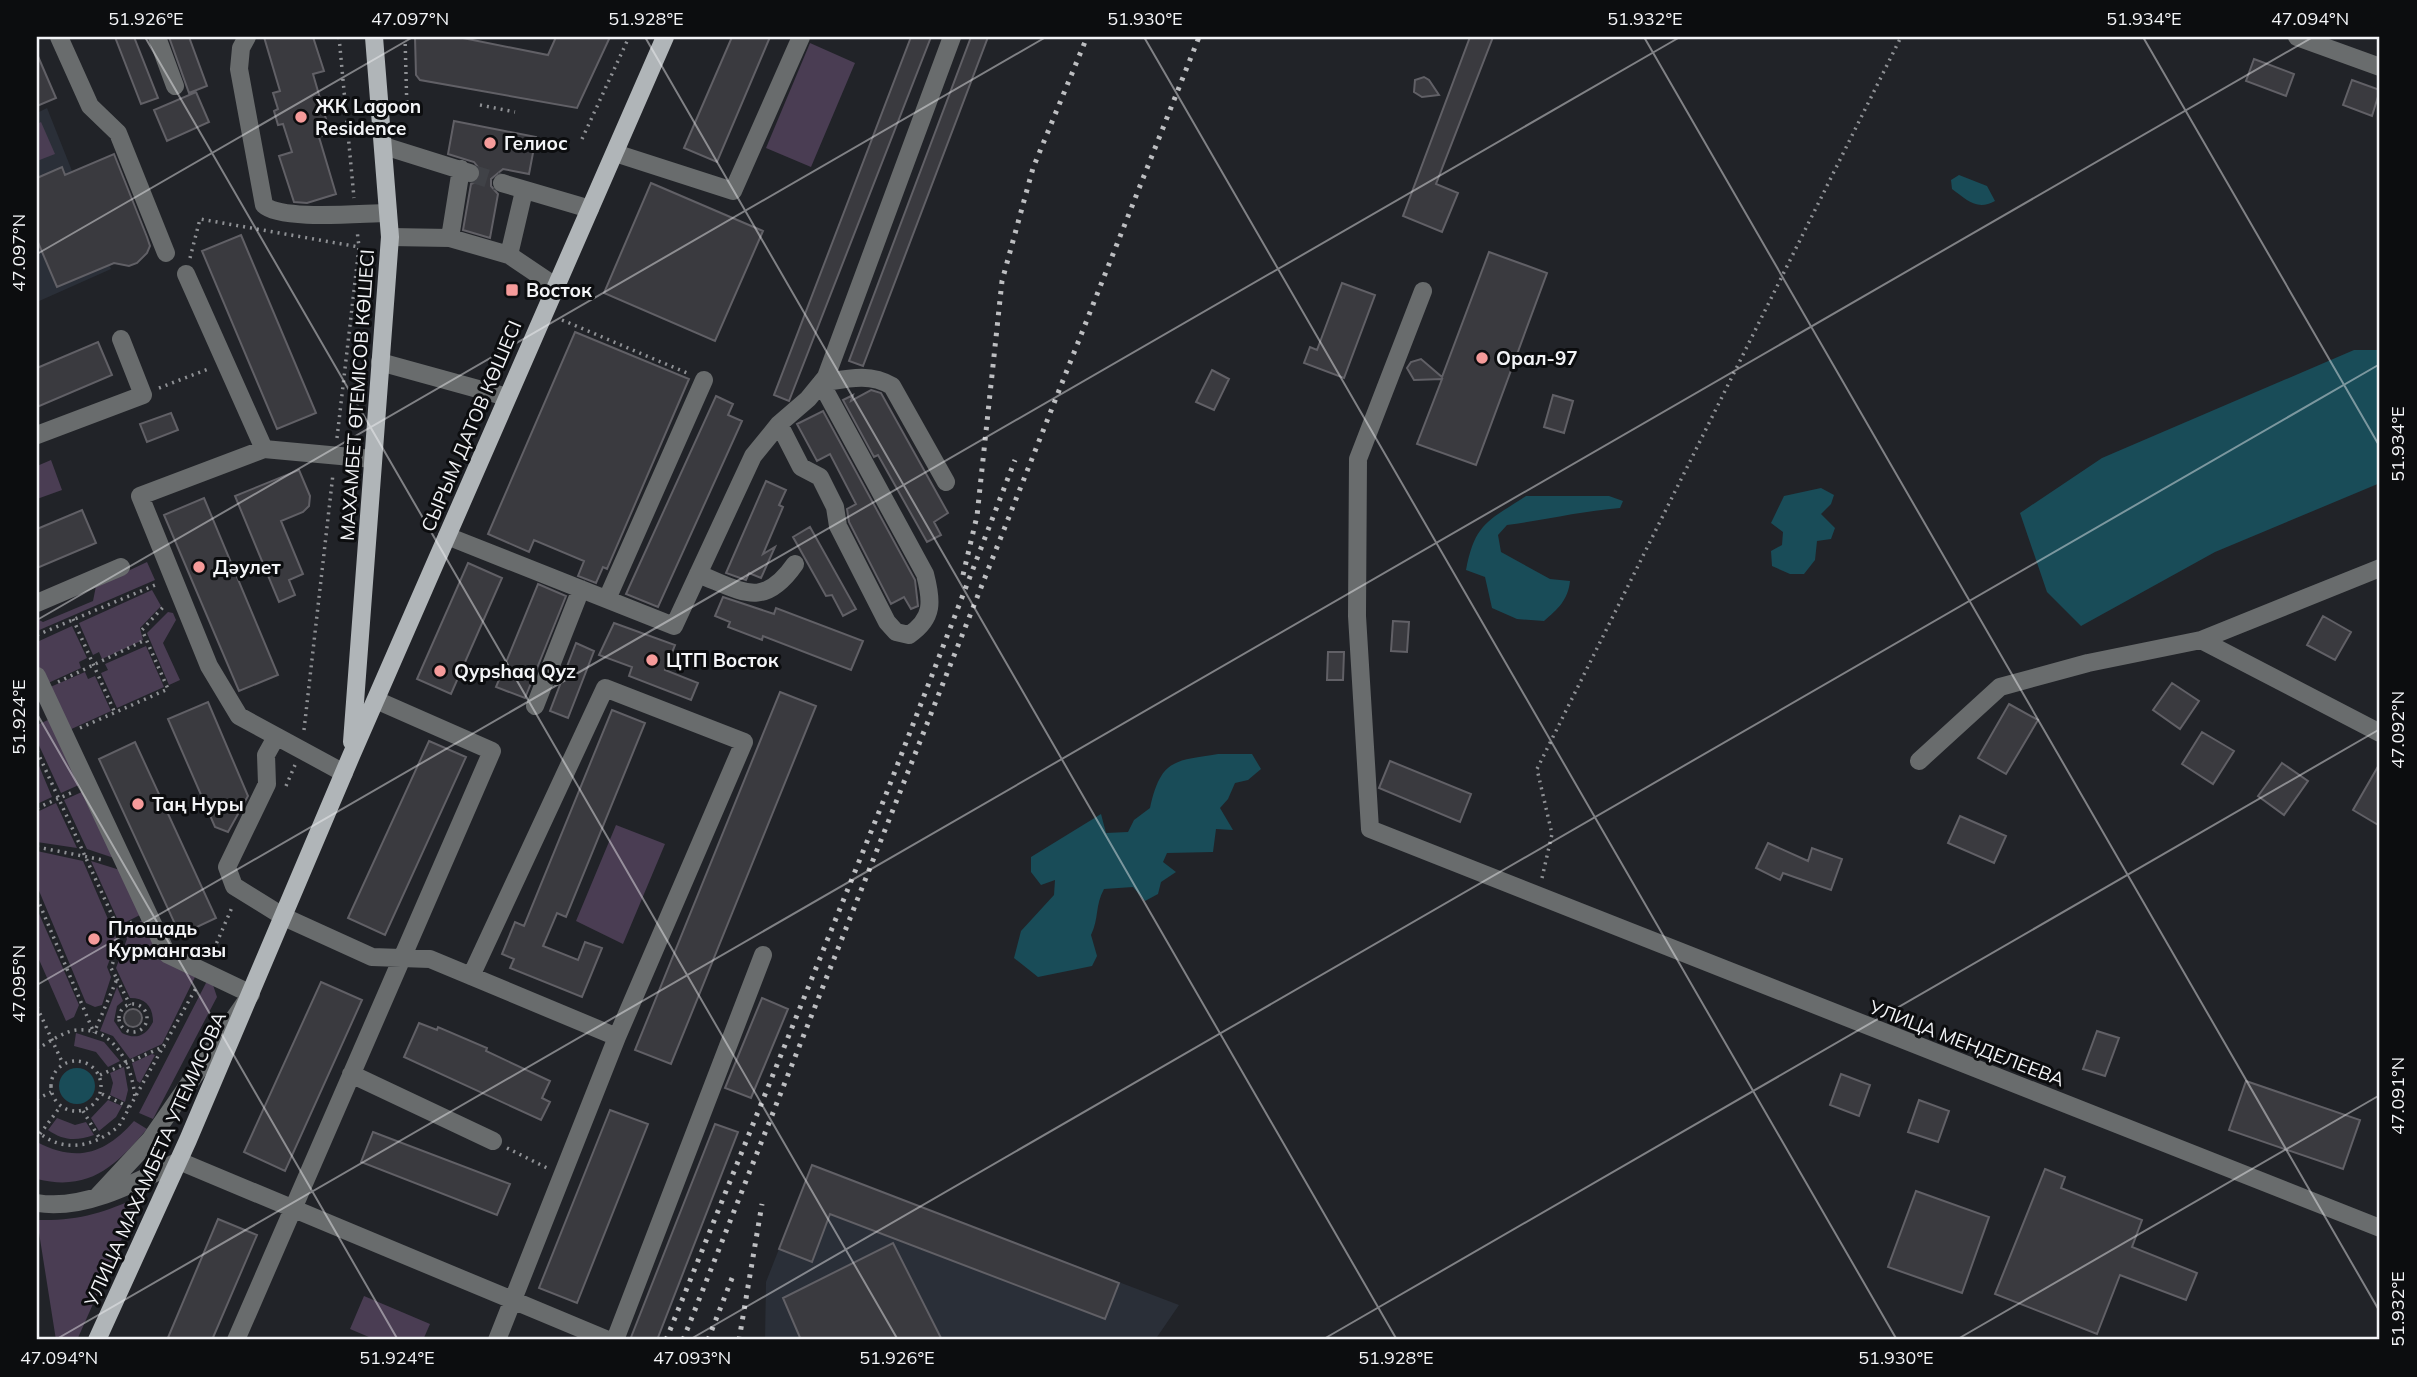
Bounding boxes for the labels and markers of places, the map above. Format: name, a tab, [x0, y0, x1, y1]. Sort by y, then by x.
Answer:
place label: ЖК Lagoon Residence	[315, 94, 421, 140]
marker: ЖК Lagoon Residence	[293, 109, 309, 125]
place label: Гелиос	[504, 131, 568, 155]
marker: Гелиос	[482, 135, 498, 151]
place label: Восток	[526, 278, 592, 302]
marker: Восток	[504, 282, 520, 298]
place label: Орал-97	[1496, 346, 1578, 370]
marker: Орал-97	[1474, 350, 1490, 366]
place label: Дәулет	[213, 555, 281, 579]
marker: Дәулет	[191, 559, 207, 575]
place label: ЦТП Восток	[666, 648, 779, 672]
marker: ЦТП Восток	[644, 652, 660, 668]
place label: Qypshaq Qyz	[454, 659, 576, 683]
marker: Qypshaq Qyz	[432, 663, 448, 679]
place label: Таң Нуры	[152, 792, 244, 816]
marker: Таң Нуры	[130, 796, 146, 812]
place label: Площадь Курмангазы	[108, 916, 226, 962]
marker: Площадь Курмангазы	[86, 931, 102, 947]

